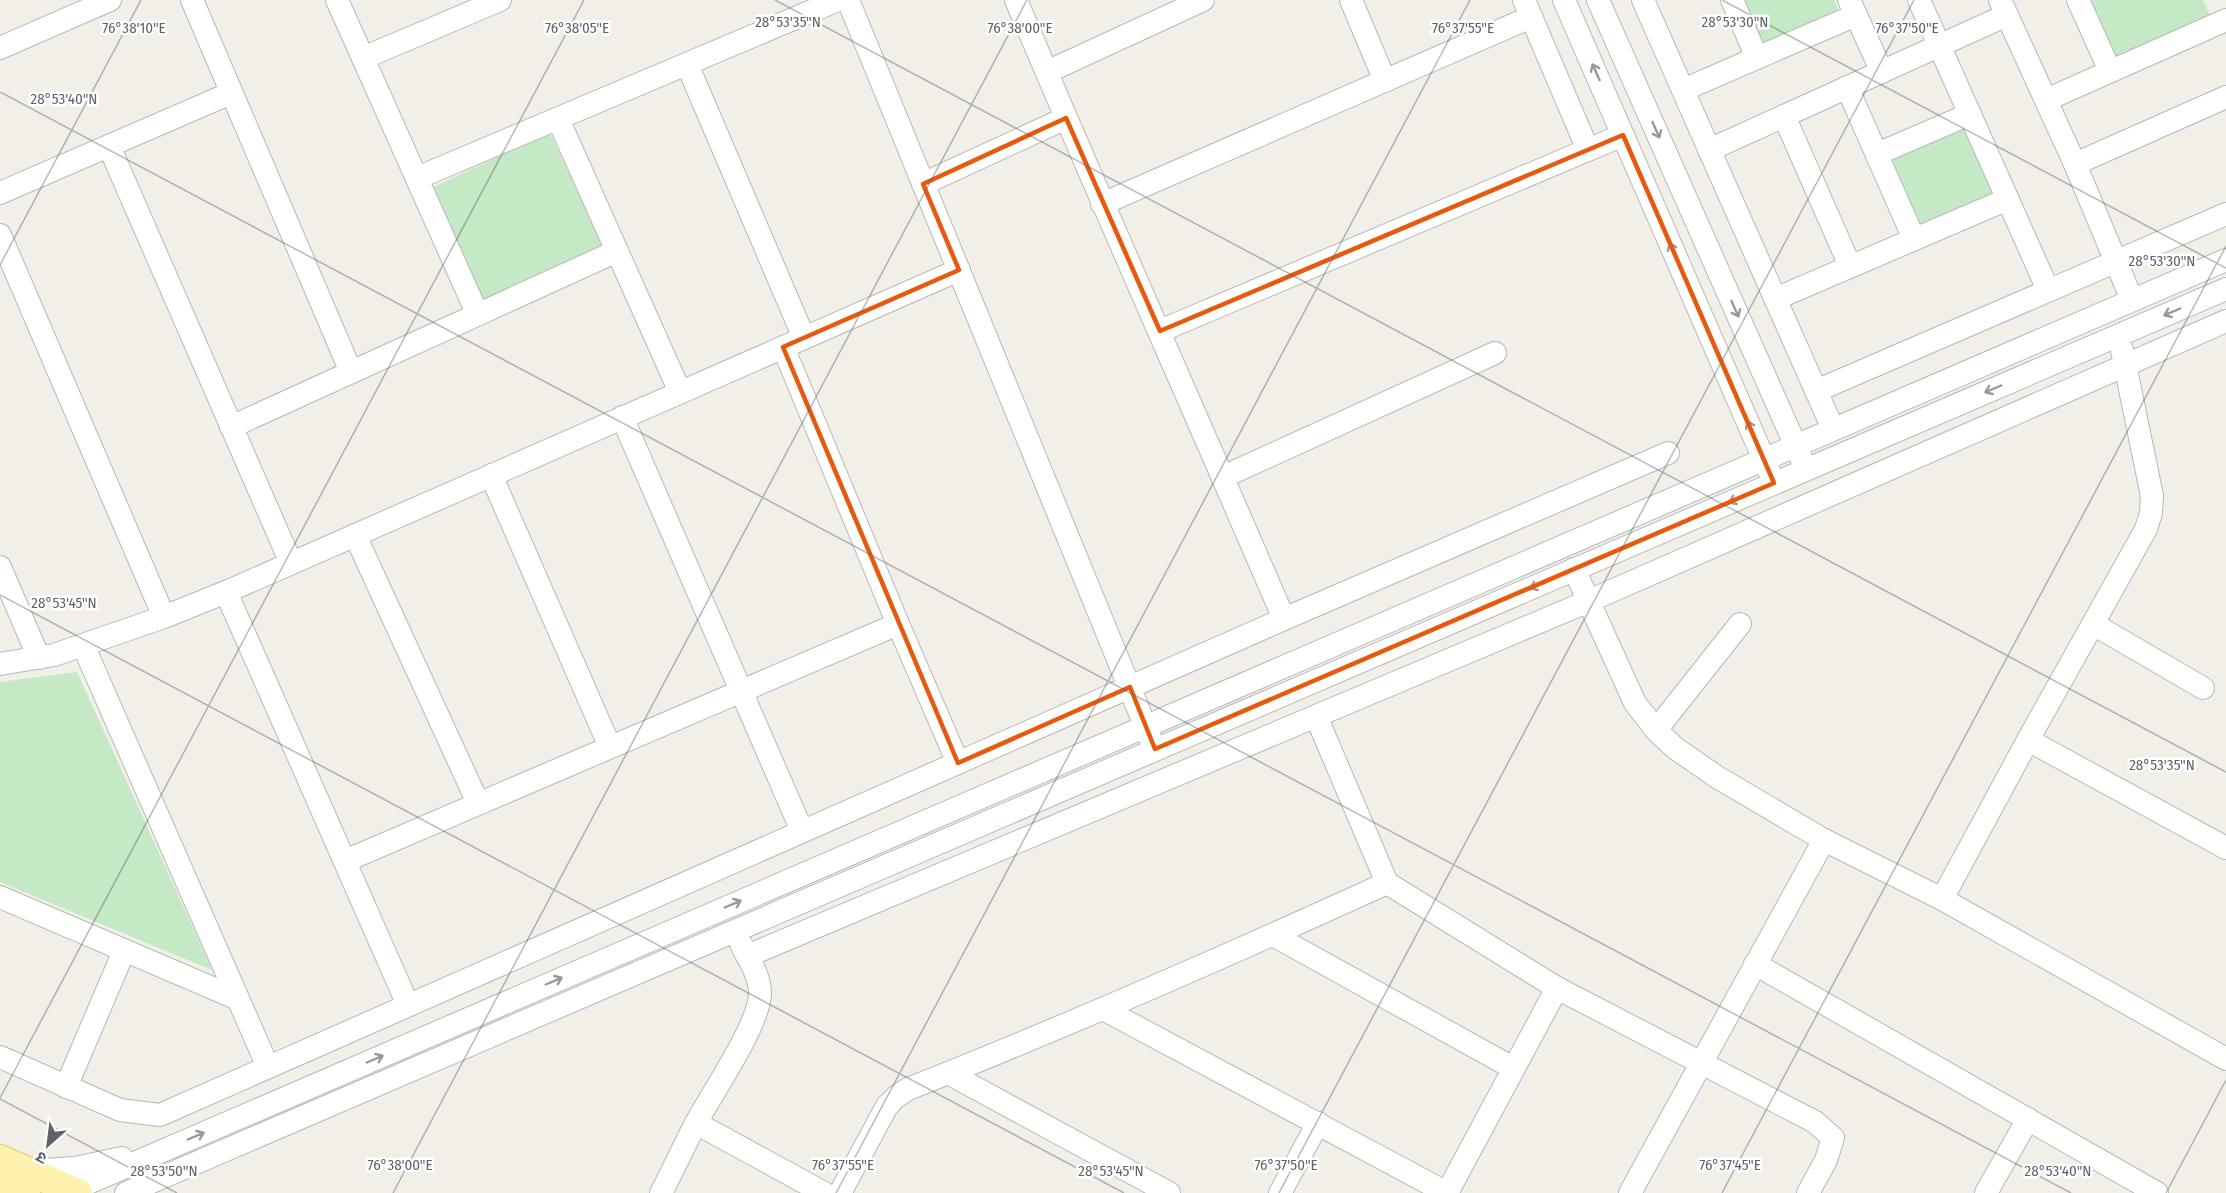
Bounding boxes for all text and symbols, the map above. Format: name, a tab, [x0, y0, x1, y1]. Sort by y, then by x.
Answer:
text: 28°53'35"N	[755, 13, 821, 31]
text: 28°53'30"N	[1702, 13, 1768, 31]
text: 76°38'10"E	[102, 19, 166, 37]
text: 76°38'05"E	[545, 19, 609, 37]
text: 76°38'00"E	[987, 19, 1053, 37]
text: 76°37'55"E	[1432, 19, 1494, 37]
text: 76°37'50"E	[1875, 19, 1939, 37]
one-way arrow	[1589, 63, 1601, 81]
text: 28°53'40"N	[31, 90, 97, 108]
one-way arrow	[1651, 121, 1662, 139]
one-way arrow	[1667, 242, 1679, 260]
text: 28°53'30"N	[2129, 252, 2195, 270]
one-way arrow	[1730, 299, 1741, 317]
one-way arrow	[2164, 307, 2182, 318]
one-way arrow	[1985, 384, 2003, 395]
one-way arrow	[1745, 421, 1756, 439]
one-way arrow	[1728, 494, 1746, 505]
one-way arrow	[1530, 580, 1548, 591]
text: 28°53'45"N	[31, 594, 97, 612]
text: 28°53'35"N	[2129, 756, 2195, 774]
one-way arrow	[723, 898, 742, 909]
one-way arrow	[545, 975, 563, 986]
one-way arrow	[366, 1053, 384, 1064]
north arrow	[18, 1115, 78, 1175]
one-way arrow	[187, 1130, 205, 1142]
text: उ	[32, 1147, 50, 1168]
text: 76°38'00"E	[367, 1156, 433, 1174]
text: 76°37'55"E	[812, 1156, 874, 1174]
text: 76°37'50"E	[1254, 1156, 1318, 1174]
text: 76°37'45"E	[1699, 1156, 1761, 1174]
text: 28°53'50"N	[130, 1162, 198, 1180]
text: 28°53'45"N	[1078, 1162, 1144, 1180]
text: 28°53'40"N	[2025, 1162, 2091, 1180]

